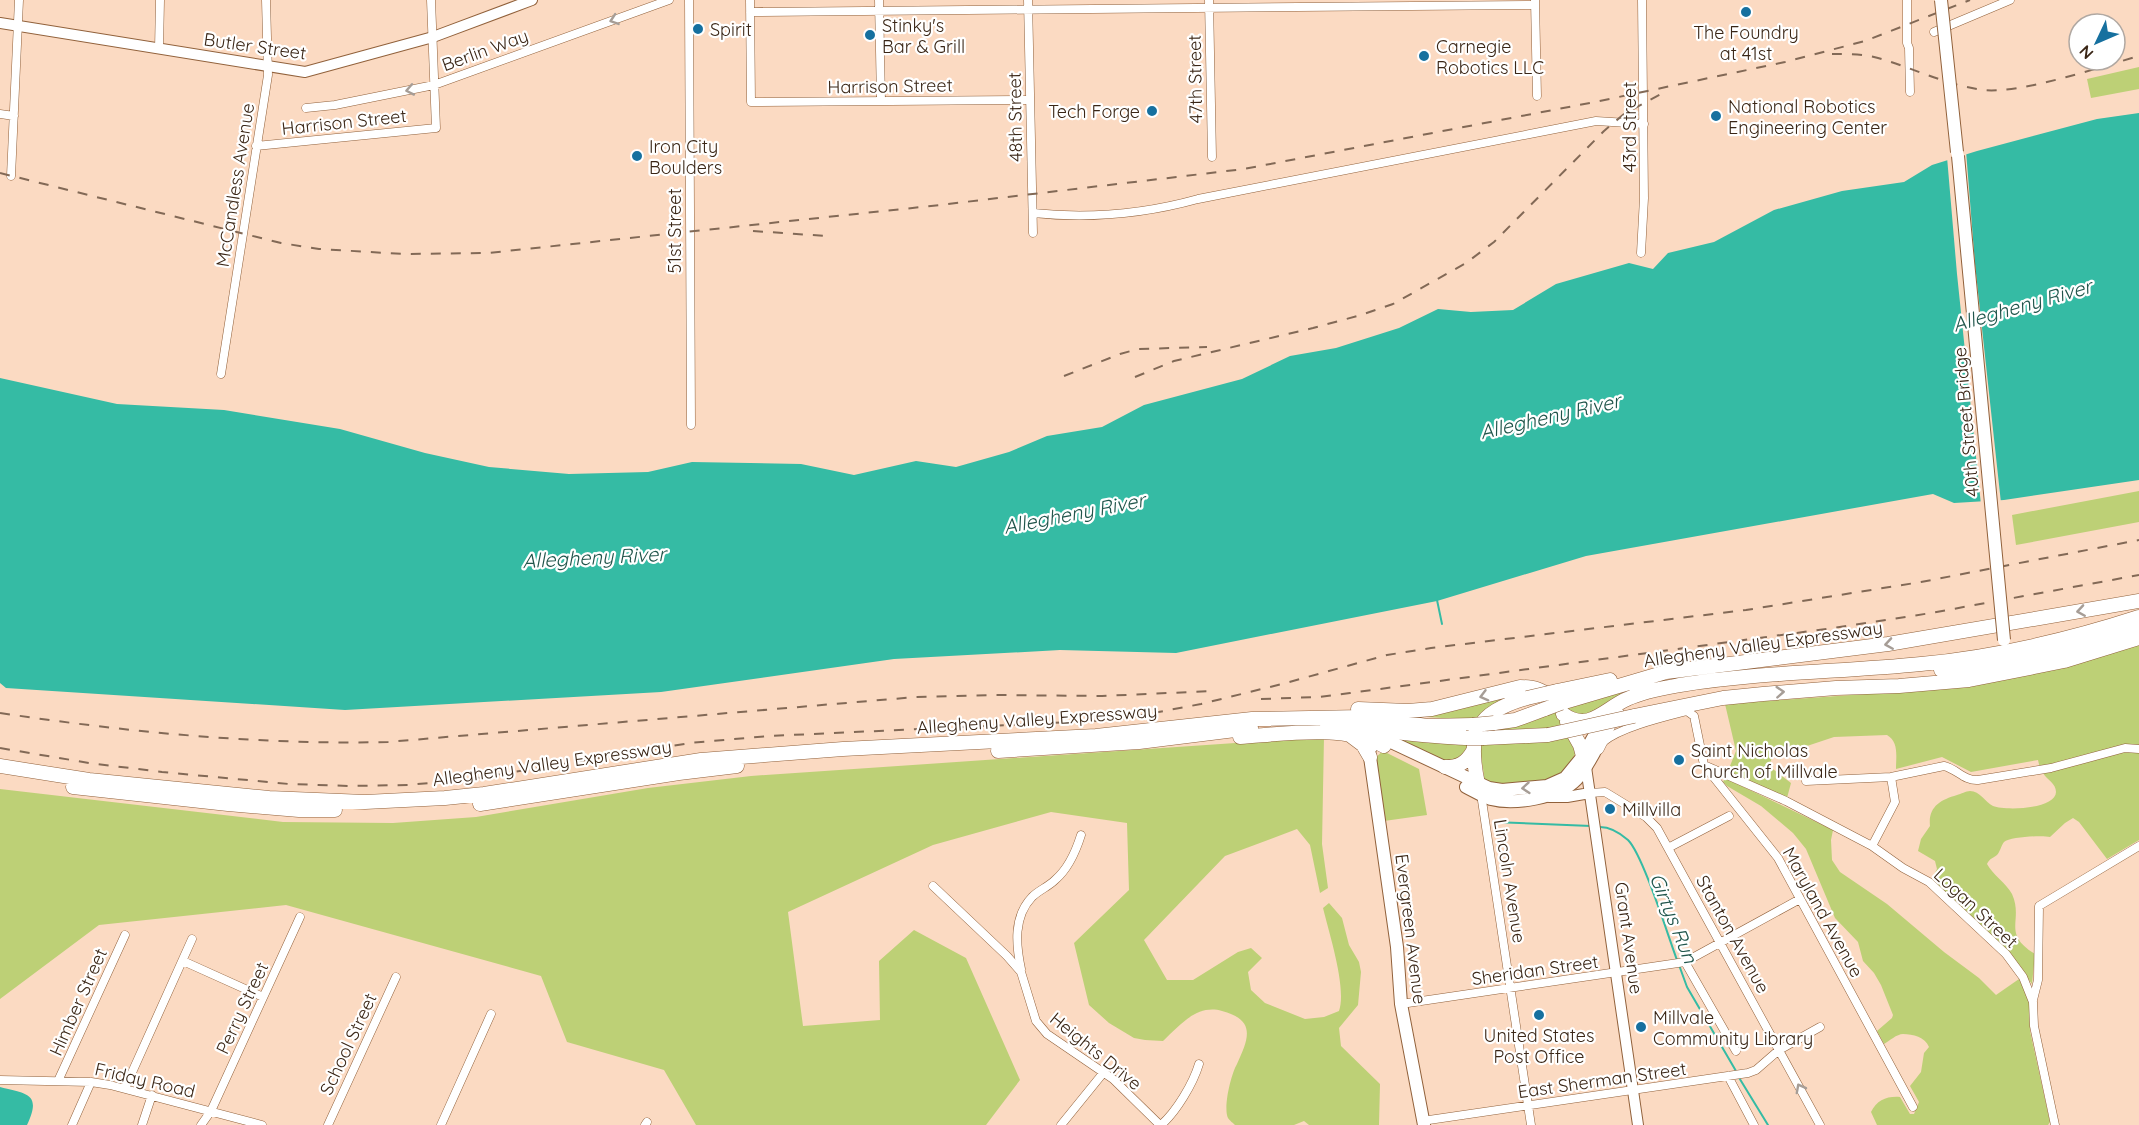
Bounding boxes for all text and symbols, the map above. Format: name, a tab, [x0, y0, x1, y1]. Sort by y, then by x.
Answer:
marker: The Foundry at 41st	[1739, 5, 1753, 19]
one-way arrow	[609, 12, 619, 25]
north arrow	[2067, 12, 2127, 72]
place label: Stinky's Bar & Grill	[882, 14, 965, 58]
place label: Spirit	[710, 18, 752, 41]
place label: The Foundry at 41st	[1693, 21, 1799, 65]
marker: Spirit	[691, 22, 705, 36]
street label: Berlin Way	[439, 24, 531, 76]
street label: Butler Street	[202, 27, 308, 65]
marker: Stinky's Bar & Grill	[863, 28, 877, 42]
street label: 47th Street	[1183, 34, 1207, 124]
place label: Carnegie Robotics LLC	[1436, 35, 1544, 79]
text: N	[2075, 41, 2097, 64]
marker: Carnegie Robotics LLC	[1417, 49, 1431, 63]
street label: 48th Street	[1003, 72, 1027, 162]
street label: Harrison Street	[827, 73, 953, 99]
street label: 43rd Street	[1618, 82, 1641, 172]
one-way arrow	[405, 83, 415, 96]
place label: National Robotics Engineering Center	[1728, 95, 1887, 139]
place label: Tech Forge	[1048, 100, 1140, 123]
street label: McCandless Avenue	[211, 101, 259, 269]
street label: Harrison Street	[280, 104, 408, 140]
marker: Tech Forge	[1145, 104, 1159, 118]
marker: National Robotics Engineering Center	[1709, 109, 1723, 123]
place label: Iron City Boulders	[649, 135, 722, 179]
marker: Iron City Boulders	[630, 149, 644, 163]
street label: 51st Street	[663, 188, 686, 274]
water label: Allegheny River	[1949, 273, 2097, 337]
street label: 40th Street Bridge	[1948, 346, 1984, 498]
water label: Allegheny River	[1477, 387, 1625, 444]
water label: Allegheny River	[1001, 487, 1149, 539]
water label: Allegheny River	[522, 541, 669, 573]
one-way arrow	[2077, 605, 2086, 617]
street label: Allegheny Valley Expressway	[1642, 616, 1884, 672]
one-way arrow	[1885, 637, 1895, 650]
one-way arrow	[1775, 686, 1784, 699]
one-way arrow	[1479, 689, 1490, 701]
street label: Allegheny Valley Expressway	[916, 699, 1158, 739]
street label: Allegheny Valley Expressway	[431, 735, 673, 791]
place label: Saint Nicholas Church of Millvale	[1691, 739, 1838, 783]
marker: Saint Nicholas Church of Millvale	[1672, 753, 1686, 767]
one-way arrow	[1521, 781, 1530, 794]
place label: Millvilla	[1622, 798, 1681, 821]
marker: Millvilla	[1603, 802, 1617, 816]
street label: Lincoln Avenue	[1489, 817, 1531, 945]
street label: Maryland Avenue	[1778, 843, 1868, 981]
street label: Evergreen Avenue	[1390, 853, 1432, 1005]
street label: Logan Street	[1929, 863, 2023, 953]
water label: Girtys Run	[1645, 869, 1704, 967]
street label: Stanton Avenue	[1691, 871, 1775, 997]
street label: Grant Avenue	[1610, 880, 1648, 996]
street label: Himber Street	[44, 945, 112, 1059]
street label: Sheridan Street	[1470, 950, 1600, 990]
street label: Perry Street	[211, 958, 273, 1058]
street label: School Street	[314, 989, 382, 1099]
place label: Millvale Community Library	[1653, 1006, 1813, 1050]
street label: Heights Drive	[1045, 1007, 1147, 1095]
marker: United States Post Office	[1532, 1008, 1546, 1022]
marker: Millvale Community Library	[1634, 1020, 1648, 1034]
place label: United States Post Office	[1484, 1024, 1594, 1068]
street label: Friday Road	[93, 1057, 197, 1103]
street label: East Sherman Street	[1516, 1057, 1688, 1103]
one-way arrow	[1796, 1083, 1807, 1094]

